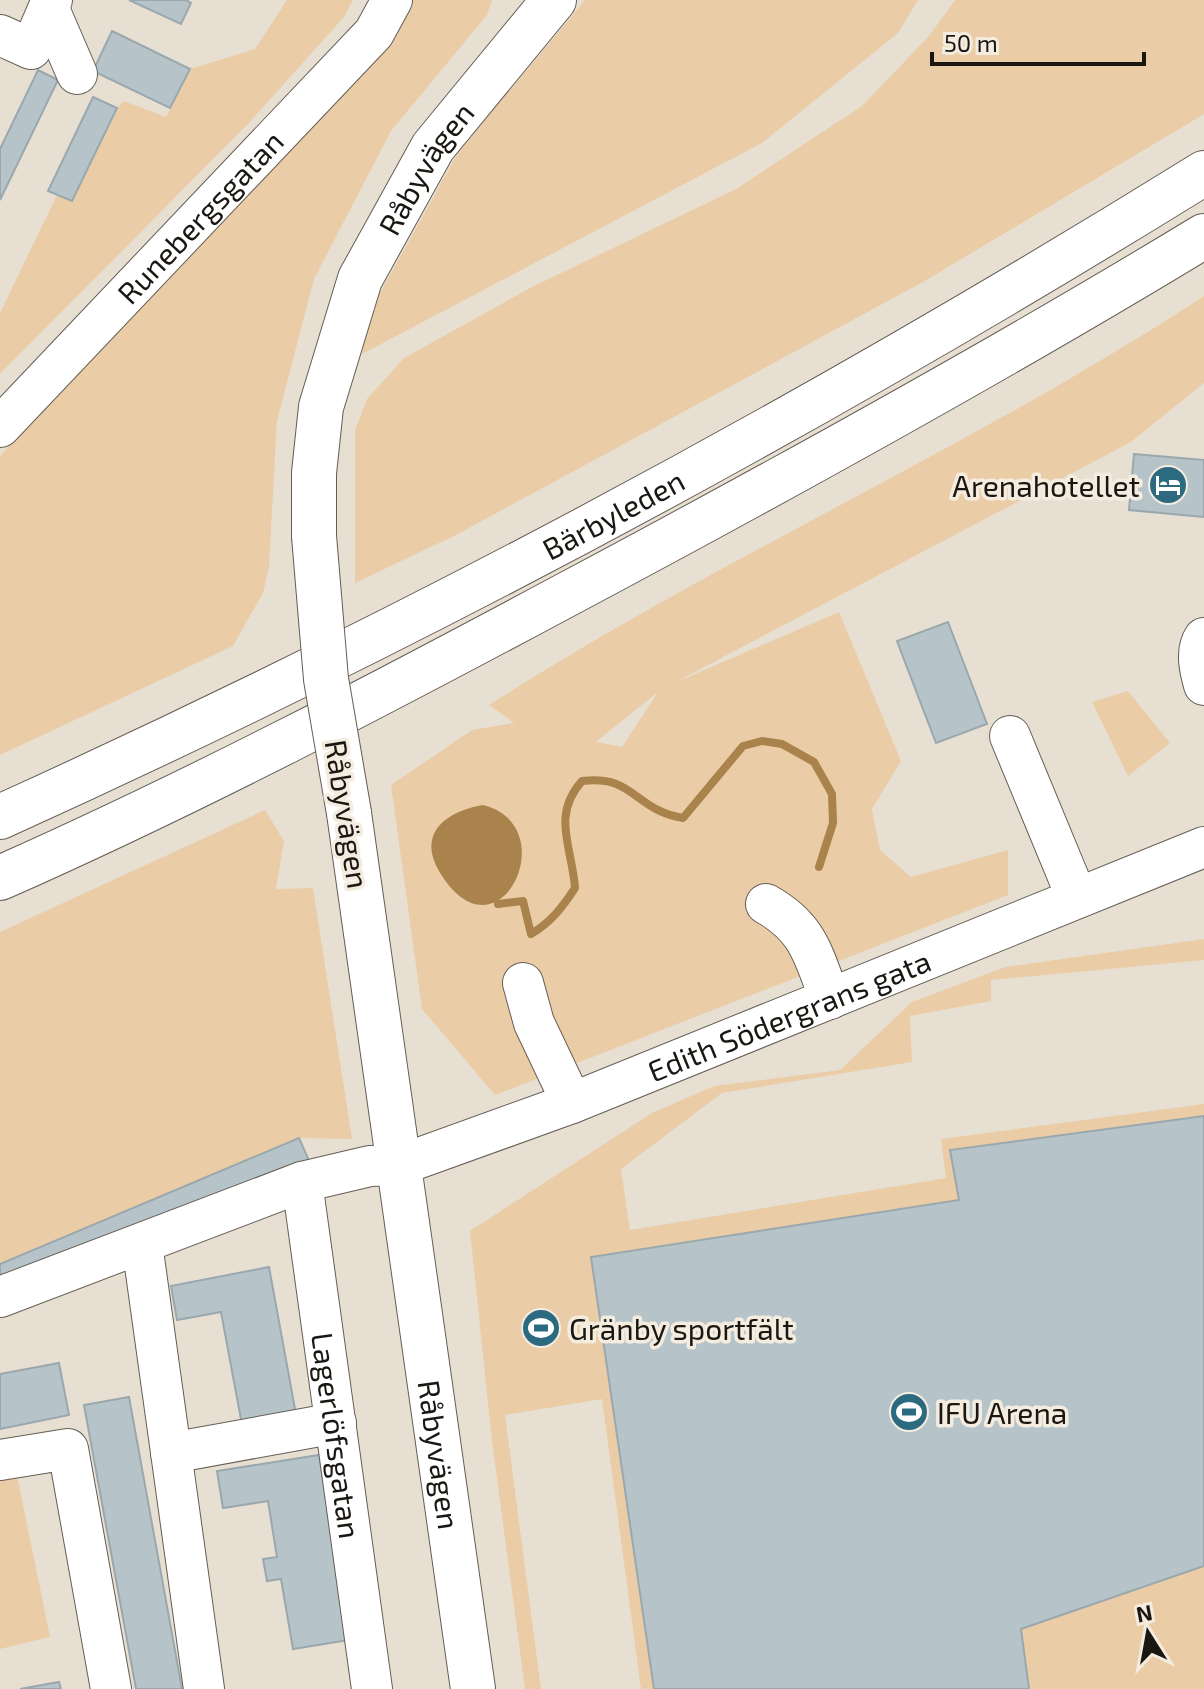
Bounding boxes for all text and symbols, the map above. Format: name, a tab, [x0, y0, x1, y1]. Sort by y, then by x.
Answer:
scale bar	[932, 16, 1144, 66]
text: 50 m	[944, 28, 998, 57]
street label: Råbyvägen	[370, 95, 481, 241]
street label: Runebergsgatan	[109, 123, 290, 311]
street label: Bärbyleden	[536, 461, 690, 567]
hotel icon: Arenahotellet	[1147, 464, 1189, 506]
place label: Arenahotellet	[952, 467, 1140, 503]
street label: Råbyvägen	[318, 737, 378, 891]
street label: Edith Södergrans gata	[642, 942, 936, 1088]
sports icon: Gränby sportfält	[520, 1307, 562, 1349]
place label: Gränby sportfält	[569, 1310, 794, 1346]
street label: Lagerlöfsgatan	[305, 1330, 369, 1541]
street label: Råbyvägen	[411, 1378, 468, 1532]
sports icon: IFU Arena	[888, 1391, 930, 1433]
place label: IFU Arena	[937, 1394, 1067, 1430]
north arrow	[1108, 1593, 1188, 1673]
text: N	[1134, 1598, 1154, 1627]

